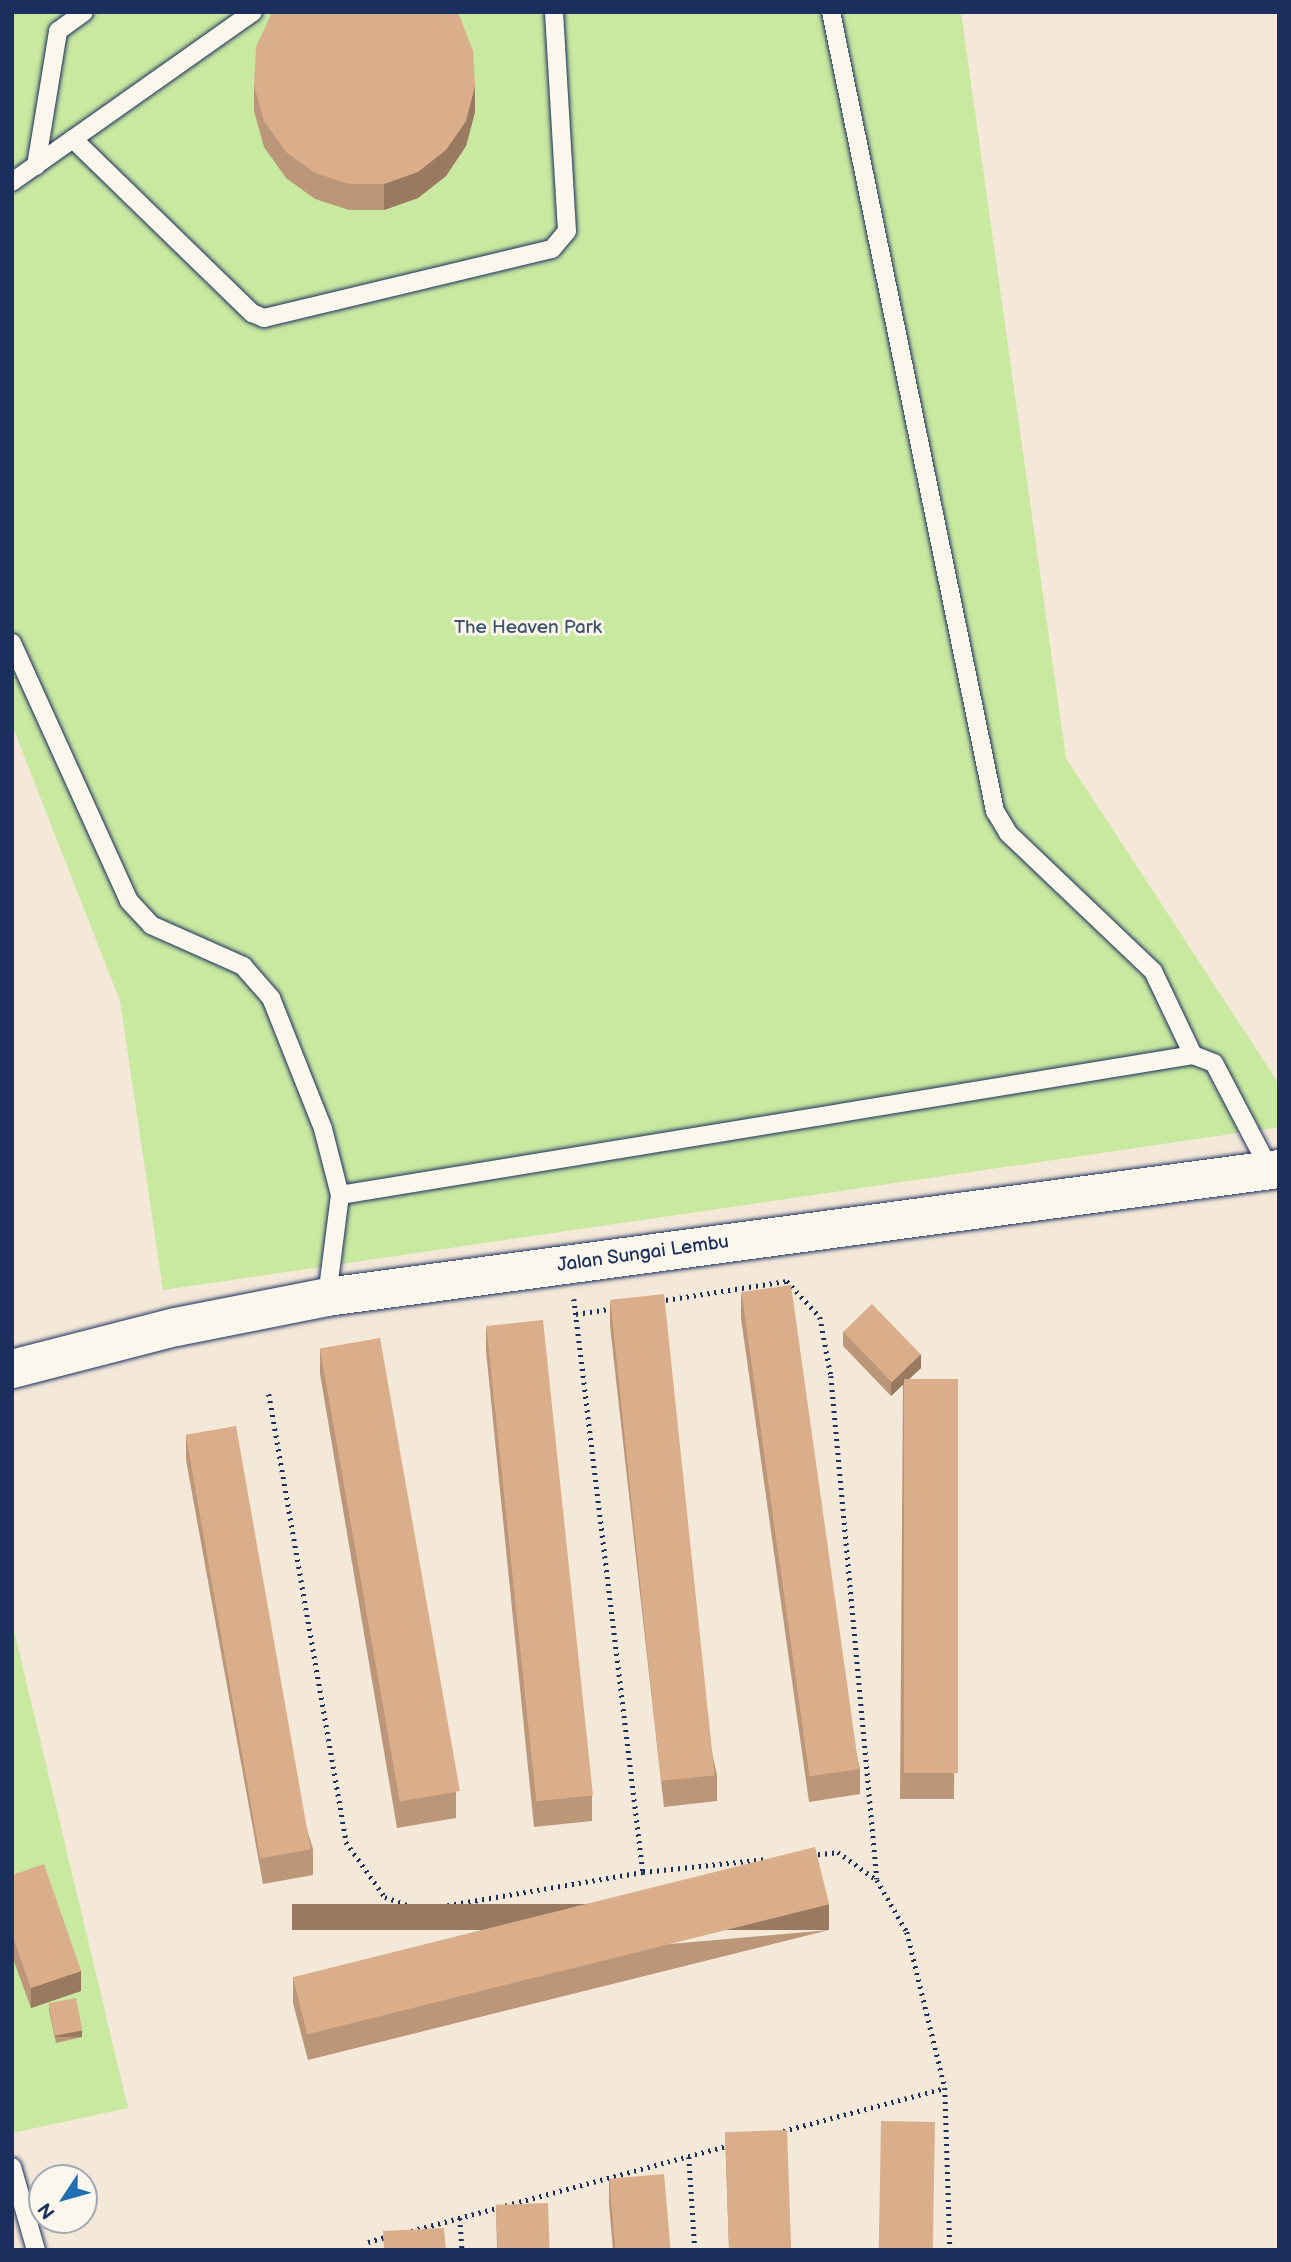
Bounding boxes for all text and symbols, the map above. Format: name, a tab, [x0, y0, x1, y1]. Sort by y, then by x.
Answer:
park label: The Heaven Park	[454, 617, 602, 639]
street label: Jalan Sungai Lembu	[555, 1231, 731, 1277]
north arrow	[28, 2164, 98, 2234]
text: N	[34, 2198, 61, 2223]

